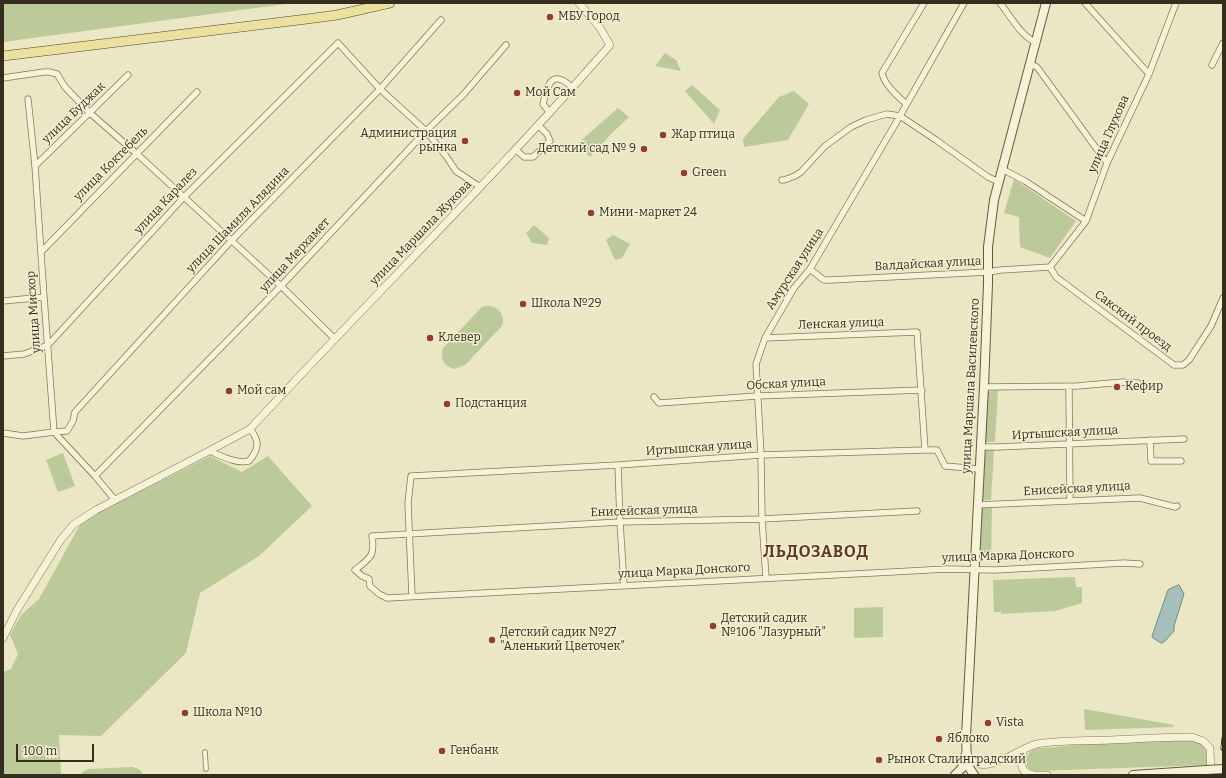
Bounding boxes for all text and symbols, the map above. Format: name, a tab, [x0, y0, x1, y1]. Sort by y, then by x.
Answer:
place label: МБУ Город	[558, 10, 620, 24]
marker: МБУ Город	[545, 12, 555, 22]
street label: улица Буджак	[39, 79, 109, 147]
place label: Мой Сам	[525, 86, 576, 100]
marker: Мой Сам	[512, 88, 522, 98]
street label: улица Глухова	[1085, 93, 1133, 175]
street label: улица Коктебель	[71, 124, 151, 204]
place label: Администрация рынка	[360, 127, 457, 155]
place label: Жар птица	[671, 128, 735, 142]
marker: Жар птица	[658, 130, 668, 140]
marker: Администрация рынка	[460, 136, 470, 146]
place label: Детский сад № 9	[538, 142, 636, 156]
marker: Детский сад № 9	[639, 144, 649, 154]
street label: улица Шамиля Алядина	[184, 164, 292, 276]
street label: улица Каралез	[132, 165, 200, 237]
place label: Green	[692, 166, 727, 180]
marker: Green	[679, 168, 689, 178]
street label: улица Маршала Жукова	[367, 178, 475, 288]
place label: Мини-маркет 24	[599, 206, 697, 220]
marker: Мини-маркет 24	[586, 208, 596, 218]
street label: улица Мерхамет	[257, 215, 333, 295]
street label: Амурская улица	[763, 226, 827, 312]
street label: Валдайская улица	[874, 254, 982, 274]
street label: улица Мисхор	[24, 270, 44, 354]
street label: Сакский проезд	[1092, 287, 1174, 355]
place label: Школа №29	[531, 297, 601, 311]
street label: улица Маршала Василевского	[959, 298, 983, 474]
marker: Школа №29	[518, 299, 528, 309]
street label: Ленская улица	[798, 315, 884, 333]
place label: Клевер	[438, 331, 481, 345]
marker: Клевер	[425, 333, 435, 343]
street label: Обская улица	[746, 375, 826, 393]
place label: Кефир	[1125, 380, 1163, 394]
marker: Кефир	[1112, 382, 1122, 392]
place label: Мой сам	[237, 384, 286, 398]
marker: Мой сам	[224, 386, 234, 396]
place label: Подстанция	[455, 397, 527, 411]
marker: Подстанция	[442, 399, 452, 409]
street label: Иртышская улица	[1011, 423, 1119, 443]
street label: Иртышская улица	[645, 437, 753, 459]
street label: Енисейская улица	[1023, 479, 1131, 499]
street label: Енисейская улица	[590, 502, 698, 520]
district label: ЛЬДОЗАВОД	[763, 543, 869, 563]
street label: улица Марка Донского	[942, 546, 1074, 566]
street label: улица Марка Донского	[617, 560, 751, 582]
place label: Детский садик №106 "Лазурный"	[721, 612, 826, 640]
marker: Детский садик №106 "Лазурный"	[708, 621, 718, 631]
place label: Детский садик №27 "Аленький Цветочек"	[500, 626, 625, 654]
marker: Детский садик №27 "Аленький Цветочек"	[487, 635, 497, 645]
place label: Школа №10	[193, 706, 262, 720]
marker: Школа №10	[180, 708, 190, 718]
place label: Vista	[996, 716, 1024, 730]
marker: Vista	[983, 718, 993, 728]
place label: Яблоко	[947, 732, 989, 746]
marker: Яблоко	[934, 734, 944, 744]
scale bar	[18, 736, 96, 762]
text: 100 m	[23, 744, 57, 758]
place label: Генбанк	[450, 744, 499, 758]
marker: Генбанк	[437, 746, 447, 756]
place label: Рынок Сталинградский	[887, 753, 1026, 767]
marker: Рынок Сталинградский	[874, 755, 884, 765]

